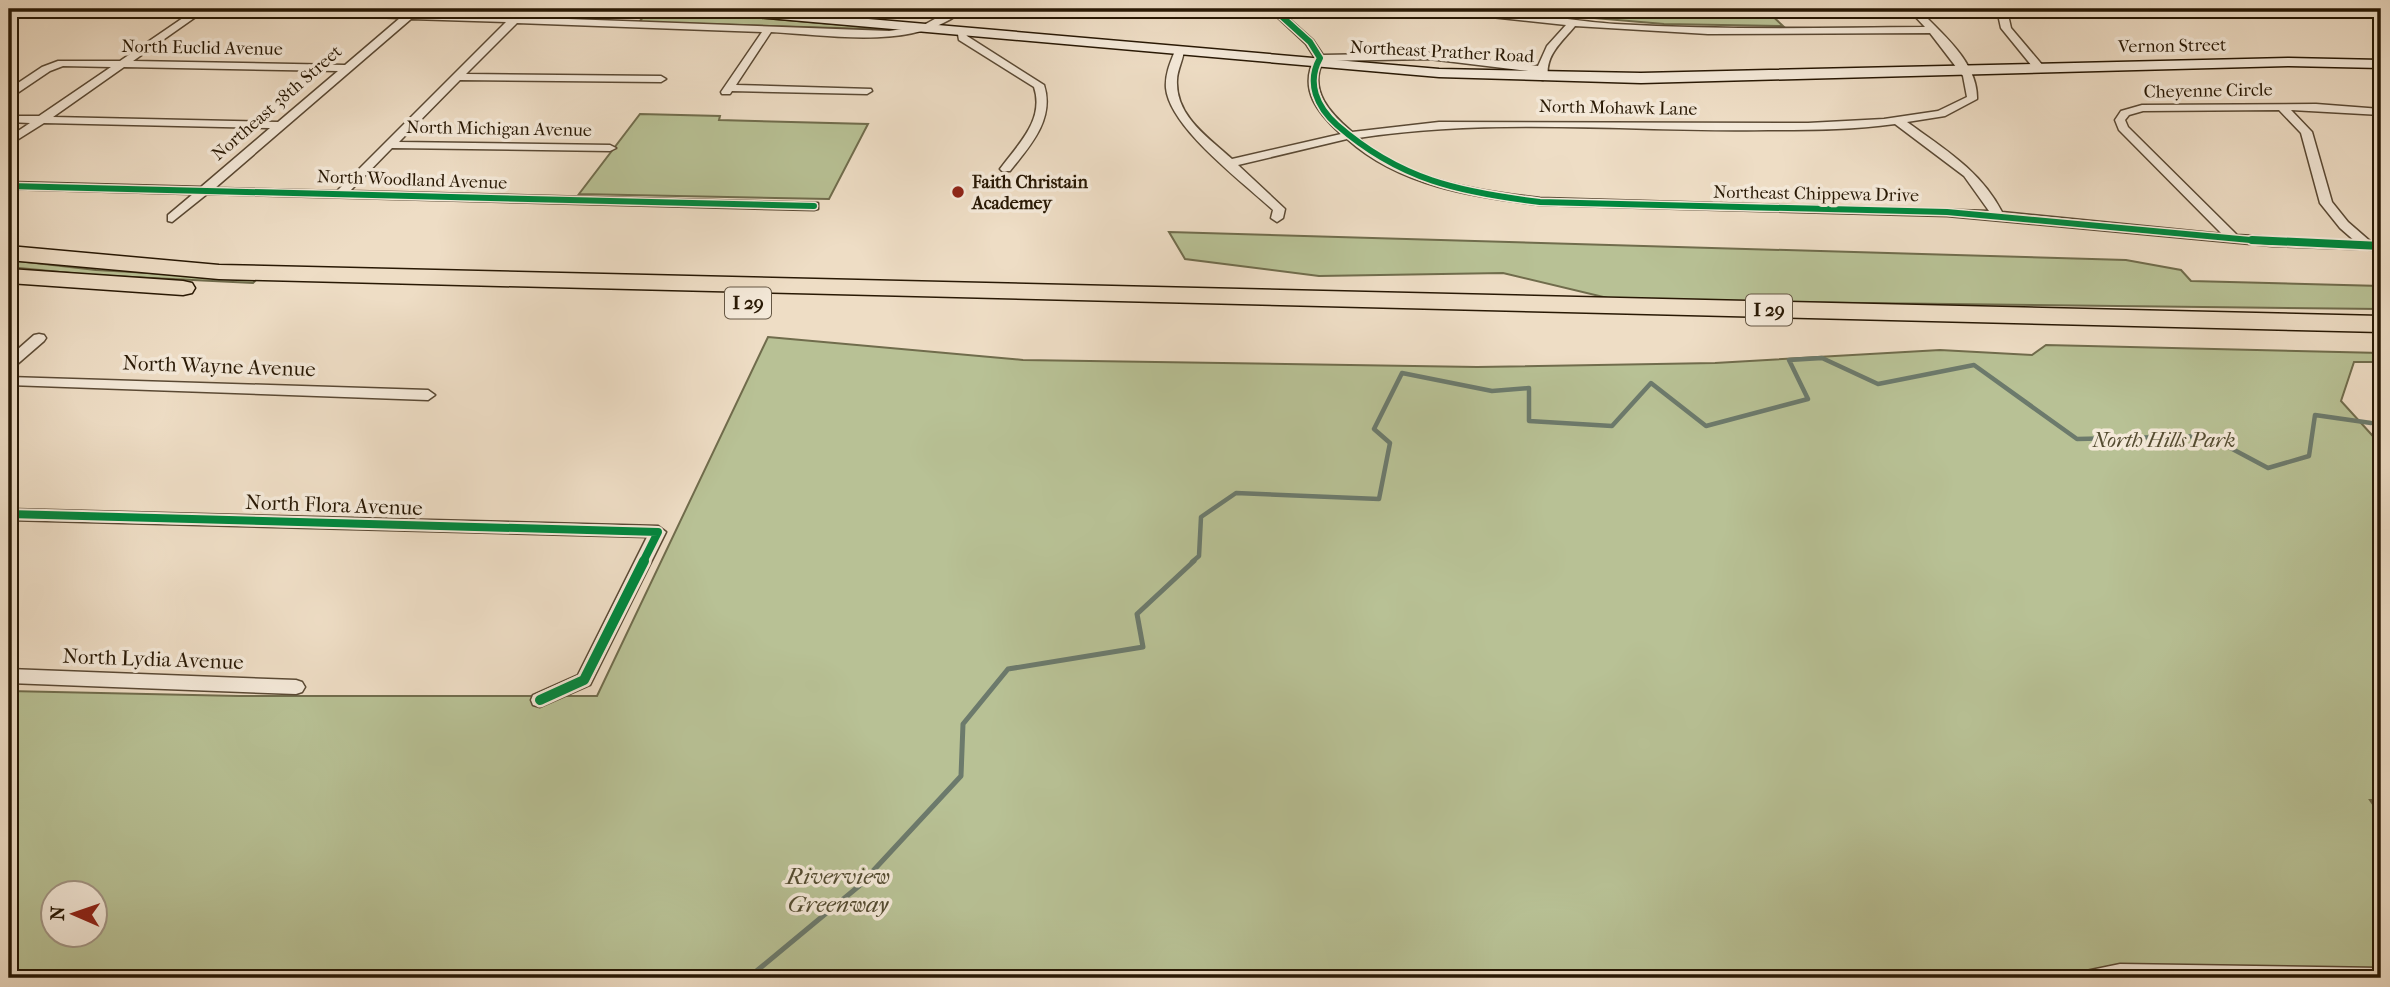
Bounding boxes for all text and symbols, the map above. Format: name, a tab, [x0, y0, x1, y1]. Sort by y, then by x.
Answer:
street label: Vernon Street	[2117, 35, 2227, 57]
street label: North Euclid Avenue	[121, 36, 283, 60]
street label: Northeast Prather Road	[1349, 37, 1535, 67]
street label: Northeast 38th Street	[208, 41, 347, 165]
street label: Cheyenne Circle	[2143, 79, 2273, 103]
street label: North Mohawk Lane	[1539, 96, 1698, 120]
street label: North Michigan Avenue	[406, 117, 592, 141]
street label: North Woodland Avenue	[316, 166, 508, 194]
place label: Faith Christain Academey	[971, 172, 1088, 214]
street label: Northeast Chippewa Drive	[1713, 182, 1919, 206]
marker: Faith Christain Academey	[950, 184, 966, 200]
road number: I 29	[725, 288, 771, 318]
road number: I 29	[1746, 294, 1792, 326]
street label: North Wayne Avenue	[122, 351, 316, 381]
park label: North Hills Park	[2091, 428, 2236, 452]
street label: North Flora Avenue	[245, 490, 423, 520]
street label: North Lydia Avenue	[62, 644, 244, 674]
park label: Riverview Greenway	[784, 862, 890, 918]
north arrow	[38, 878, 108, 948]
text: N	[47, 905, 69, 921]

